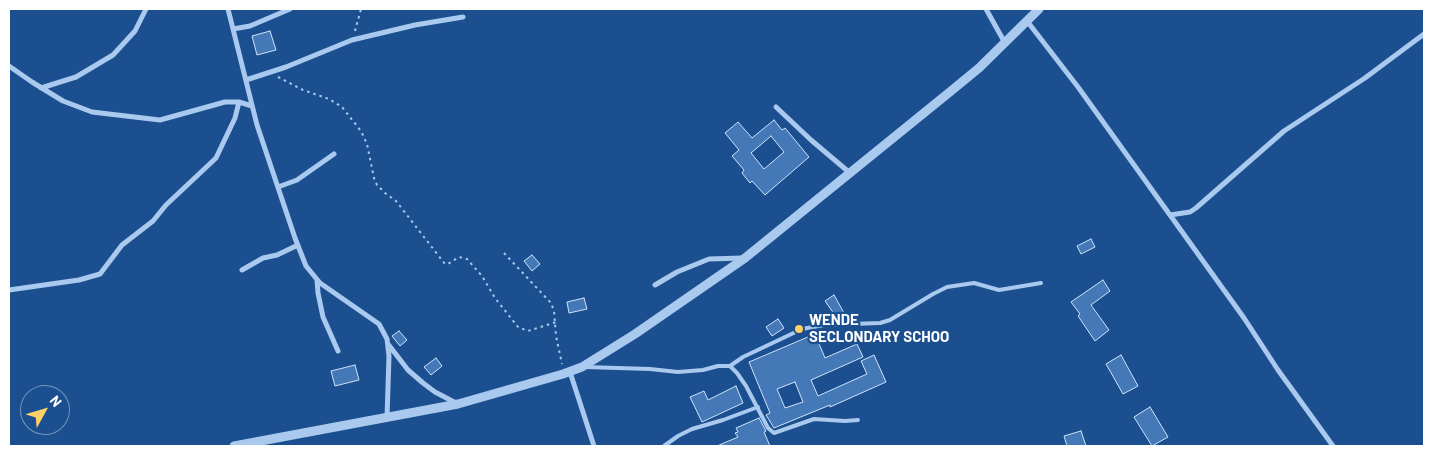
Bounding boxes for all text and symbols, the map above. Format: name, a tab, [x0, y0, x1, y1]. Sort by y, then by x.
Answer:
place label: WENDE SECLONDARY SCHOO	[809, 311, 949, 346]
marker: WENDE SECLONDARY SCHOO	[793, 323, 805, 335]
north arrow	[20, 385, 70, 435]
text: N	[47, 392, 66, 410]

